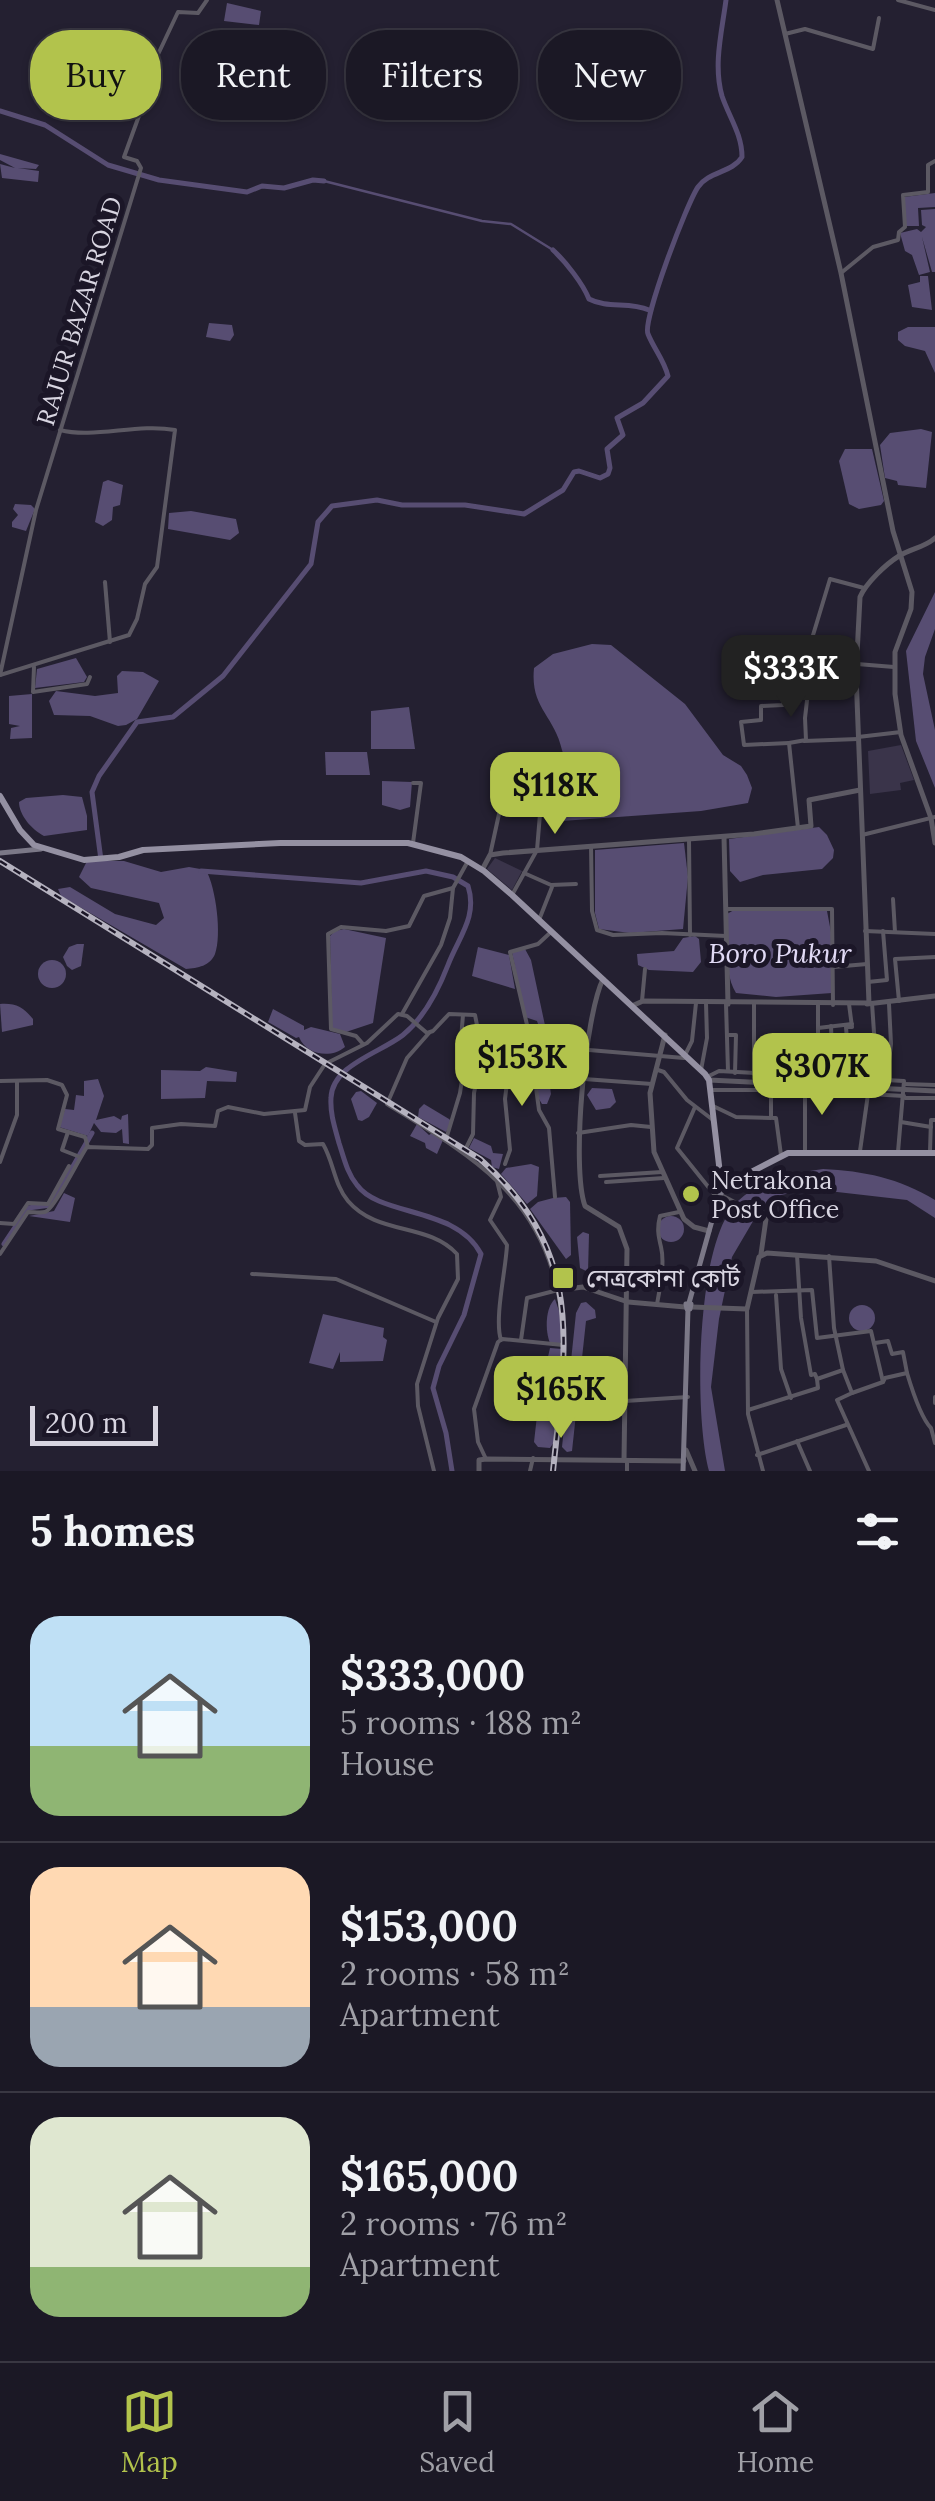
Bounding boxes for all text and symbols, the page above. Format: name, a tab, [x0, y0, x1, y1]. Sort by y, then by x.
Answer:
chip: Buy	[30, 30, 161, 120]
chip: Rent	[181, 30, 326, 120]
chip: Filters	[346, 30, 518, 120]
chip: New	[538, 30, 681, 120]
street label: RAJUR BAZAR ROAD	[29, 193, 129, 429]
pin: $333K	[721, 635, 861, 720]
text: $333K	[743, 647, 839, 688]
pin: $118K	[485, 752, 625, 837]
text: $118K	[512, 764, 598, 805]
water label: Boro Pukur	[708, 935, 852, 971]
pin: $153K	[452, 1024, 592, 1109]
pin: $307K	[752, 1033, 892, 1118]
text: $153K	[477, 1036, 567, 1077]
text: $307K	[775, 1045, 869, 1086]
place label: Netrakona Post Office	[711, 1164, 839, 1225]
marker: Netrakona Post Office	[680, 1183, 702, 1205]
place label: নেত্রকোনা কোর্ট	[586, 1262, 741, 1294]
marker: নেত্রকোনা কোর্ট	[550, 1265, 576, 1291]
pin: $165K	[491, 1356, 631, 1441]
text: $165K	[516, 1368, 606, 1409]
scale bar	[30, 1401, 158, 1446]
text: 200 m	[45, 1405, 127, 1441]
text: 5 homes	[30, 1504, 195, 1558]
icon: filters	[850, 1504, 905, 1559]
text: $333,000	[340, 1648, 525, 1702]
icon: home	[110, 1656, 230, 1776]
text: 5 rooms · 188 m²	[340, 1702, 582, 1743]
text: House	[340, 1743, 434, 1784]
text: $153,000	[340, 1899, 518, 1953]
icon: home	[110, 1907, 230, 2027]
text: 2 rooms · 58 m²	[340, 1953, 570, 1994]
text: Apartment	[340, 1994, 500, 2035]
text: $165,000	[340, 2149, 519, 2203]
icon: home	[110, 2157, 230, 2277]
text: 2 rooms · 76 m²	[340, 2203, 568, 2244]
text: Apartment	[340, 2244, 500, 2285]
tab: Map	[121, 2384, 178, 2480]
tab: Saved	[419, 2384, 495, 2480]
tab: Home	[736, 2384, 814, 2480]

